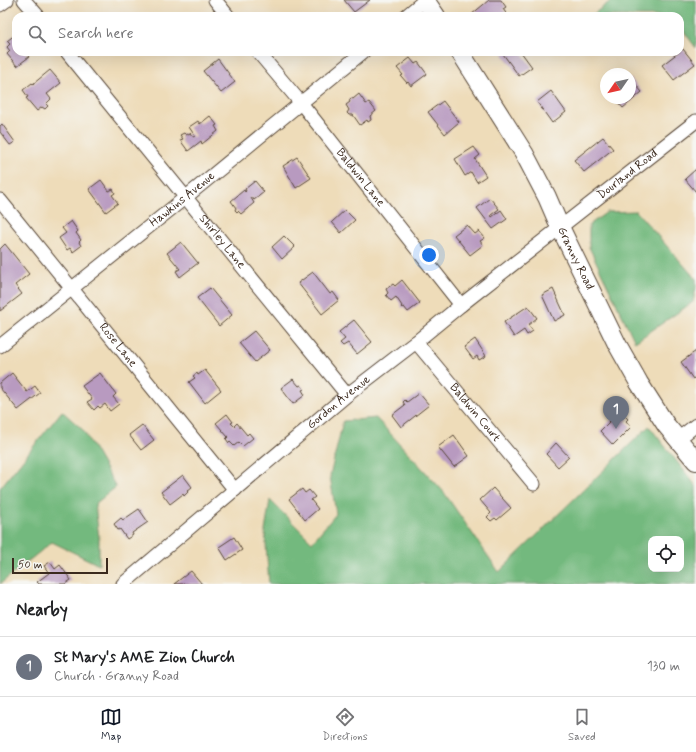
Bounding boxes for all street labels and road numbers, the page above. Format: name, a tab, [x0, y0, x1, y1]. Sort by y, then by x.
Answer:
street label: Baldwin Lane	[332, 145, 388, 210]
street label: Dourland Road	[594, 146, 661, 203]
street label: Hawkins Avenue	[146, 168, 219, 231]
street label: Shirley Lane	[195, 211, 249, 272]
street label: Granny Road	[553, 224, 598, 293]
street label: Rose Lane	[95, 320, 141, 371]
street label: Gordon Avenue	[304, 372, 374, 433]
street label: Baldwin Court	[446, 380, 504, 446]

